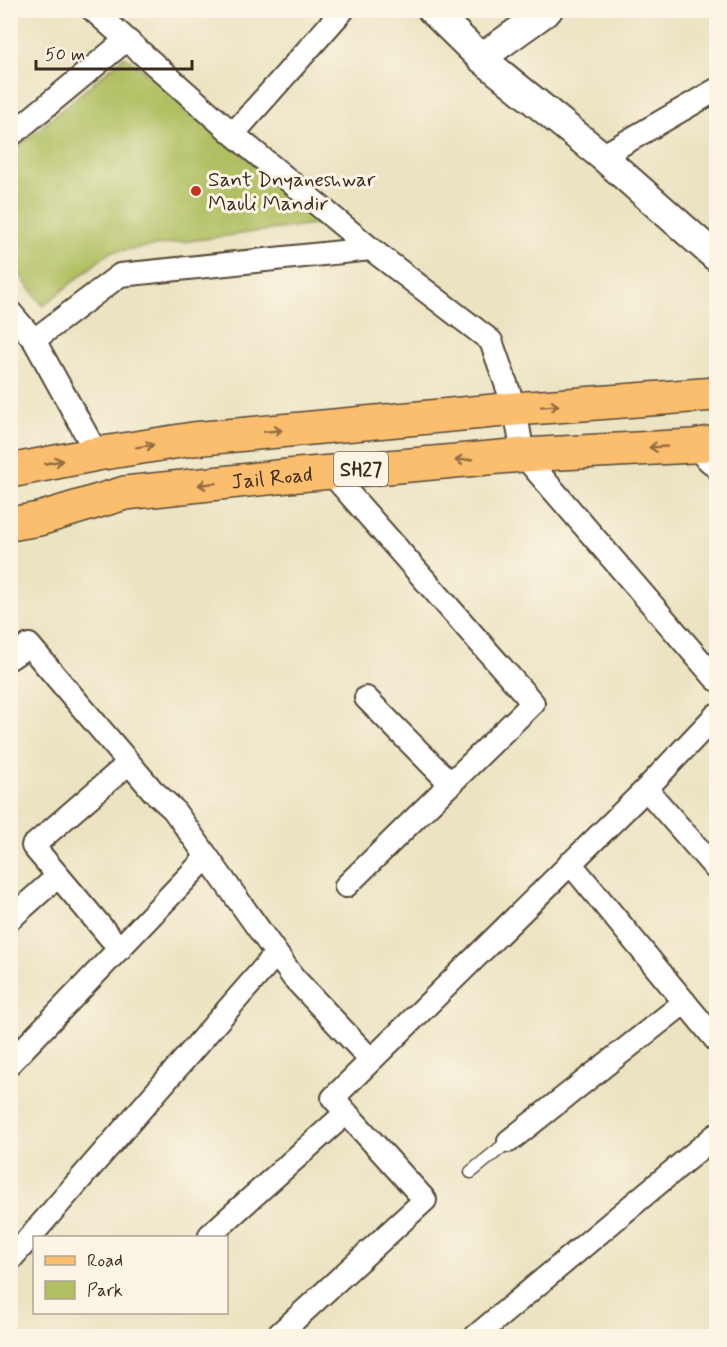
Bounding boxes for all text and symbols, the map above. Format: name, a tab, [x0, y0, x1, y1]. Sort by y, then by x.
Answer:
scale bar	[36, 33, 192, 71]
text: 50 m	[45, 43, 85, 67]
place label: Sant Dnyaneshwar Mauli Mandir	[208, 166, 376, 218]
marker: Sant Dnyaneshwar Mauli Mandir	[189, 184, 203, 198]
one-way arrow	[540, 401, 560, 412]
one-way arrow	[262, 426, 282, 437]
one-way arrow	[135, 441, 155, 452]
one-way arrow	[649, 442, 669, 453]
road number: SH27	[334, 452, 388, 486]
one-way arrow	[454, 455, 474, 466]
one-way arrow	[44, 456, 63, 467]
street label: Jail Road	[230, 461, 314, 497]
one-way arrow	[197, 479, 217, 490]
legend	[33, 1236, 228, 1314]
text: Road	[87, 1249, 123, 1273]
text: Park	[87, 1279, 123, 1303]

